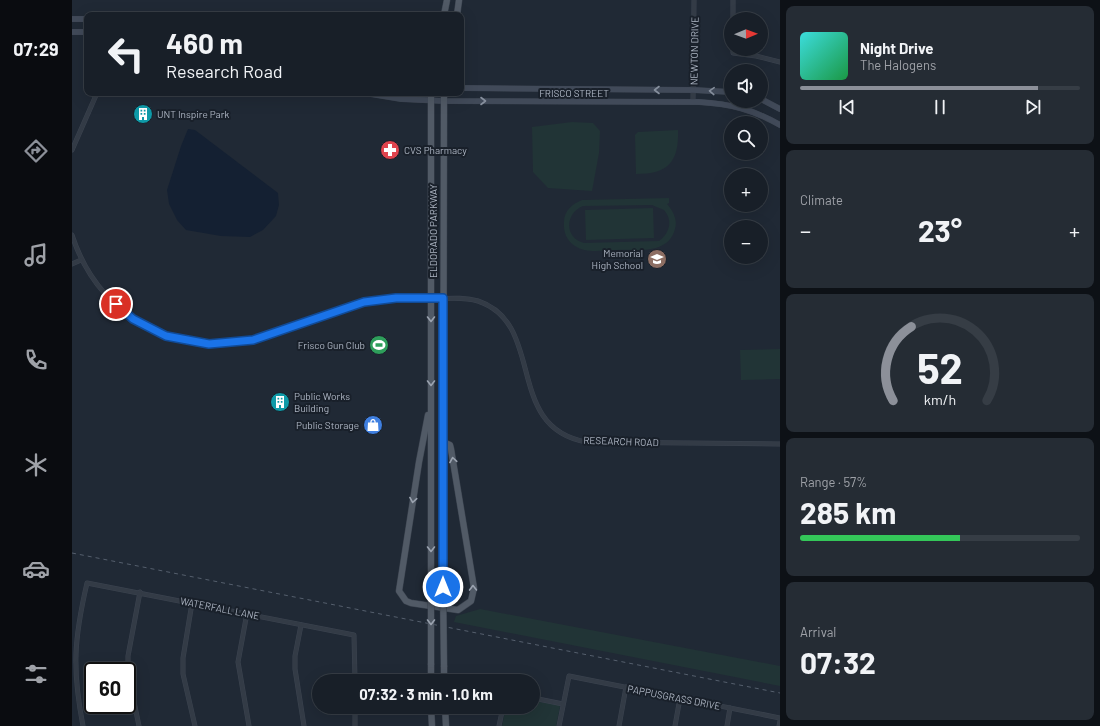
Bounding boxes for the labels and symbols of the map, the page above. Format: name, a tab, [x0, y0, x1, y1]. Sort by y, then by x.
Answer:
north arrow	[724, 12, 768, 56]
street label: NEWTON DRIVE	[687, 17, 701, 85]
one-way arrow	[654, 86, 660, 94]
street label: FRISCO STREET	[539, 87, 609, 99]
one-way arrow	[709, 87, 715, 96]
one-way arrow	[480, 97, 486, 105]
building icon: UNT Inspire Park	[132, 103, 154, 125]
place label: UNT Inspire Park	[157, 108, 229, 120]
pharmacy icon: CVS Pharmacy	[379, 139, 401, 161]
place label: CVS Pharmacy	[404, 144, 467, 156]
street label: ELDORADO PARKWAY	[427, 184, 439, 278]
place label: Memorial High School	[592, 247, 643, 271]
school or university icon: Memorial High School	[646, 248, 668, 270]
pin	[99, 287, 133, 321]
one-way arrow	[427, 316, 435, 322]
sports icon: Frisco Gun Club	[368, 334, 390, 356]
place label: Frisco Gun Club	[298, 339, 365, 351]
one-way arrow	[427, 380, 435, 386]
place label: Public Works Building	[294, 390, 350, 414]
building icon: Public Works Building	[269, 391, 291, 413]
shop icon: Public Storage	[362, 414, 384, 436]
place label: Public Storage	[296, 419, 359, 431]
street label: RESEARCH ROAD	[583, 434, 659, 448]
one-way arrow	[449, 457, 458, 463]
one-way arrow	[409, 497, 417, 504]
one-way arrow	[427, 546, 435, 552]
position arrow	[422, 566, 464, 608]
one-way arrow	[469, 585, 477, 591]
street label: WATERFALL LANE	[179, 594, 261, 622]
one-way arrow	[427, 619, 435, 625]
speed limit sign: 60	[84, 662, 136, 714]
street label: PAPPUSGRASS DRIVE	[626, 682, 722, 712]

